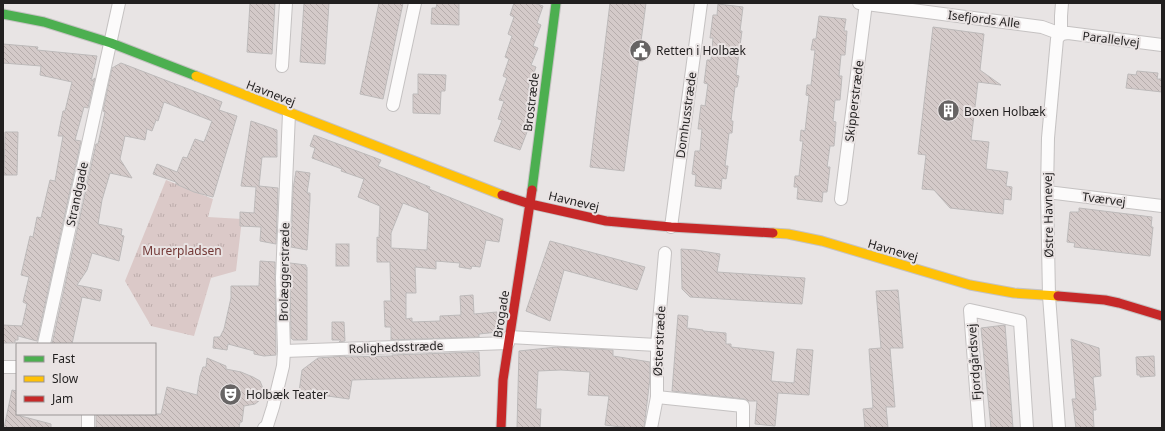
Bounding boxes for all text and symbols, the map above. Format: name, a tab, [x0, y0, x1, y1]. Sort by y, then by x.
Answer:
street label: Isefjords Alle	[947, 6, 1021, 32]
street label: Parallelvej	[1081, 27, 1141, 51]
public building icon: Retten i Holbæk	[628, 37, 654, 63]
place label: Retten i Holbæk	[656, 42, 746, 59]
street label: Skipperstræde	[841, 59, 867, 143]
street label: Domhusstræde	[672, 70, 701, 159]
street label: Brostræde	[519, 71, 543, 132]
street label: Havnevej	[244, 76, 298, 110]
building icon: Boxen Holbæk	[936, 98, 962, 124]
place label: Boxen Holbæk	[964, 103, 1046, 120]
street label: Strandgade	[62, 160, 92, 228]
street label: Østre Havnevej	[1039, 172, 1057, 258]
street label: Havnevej	[547, 187, 601, 215]
street label: Tværvej	[1081, 188, 1127, 210]
street label: Brolæggerstræde	[275, 222, 293, 322]
street label: Havnevej	[866, 235, 920, 265]
park label: Murerpladsen	[142, 242, 222, 259]
street label: Brogade	[489, 289, 513, 339]
street label: Østerstræde	[649, 305, 669, 377]
street label: Fjordgårdsvej	[963, 323, 985, 401]
street label: Rolighedsstræde	[348, 337, 444, 357]
legend	[16, 343, 156, 415]
text: Fast	[52, 350, 76, 367]
text: Slow	[52, 370, 79, 387]
theatre icon: Holbæk Teater	[217, 381, 243, 407]
place label: Holbæk Teater	[246, 386, 328, 403]
text: Jam	[51, 390, 73, 407]

